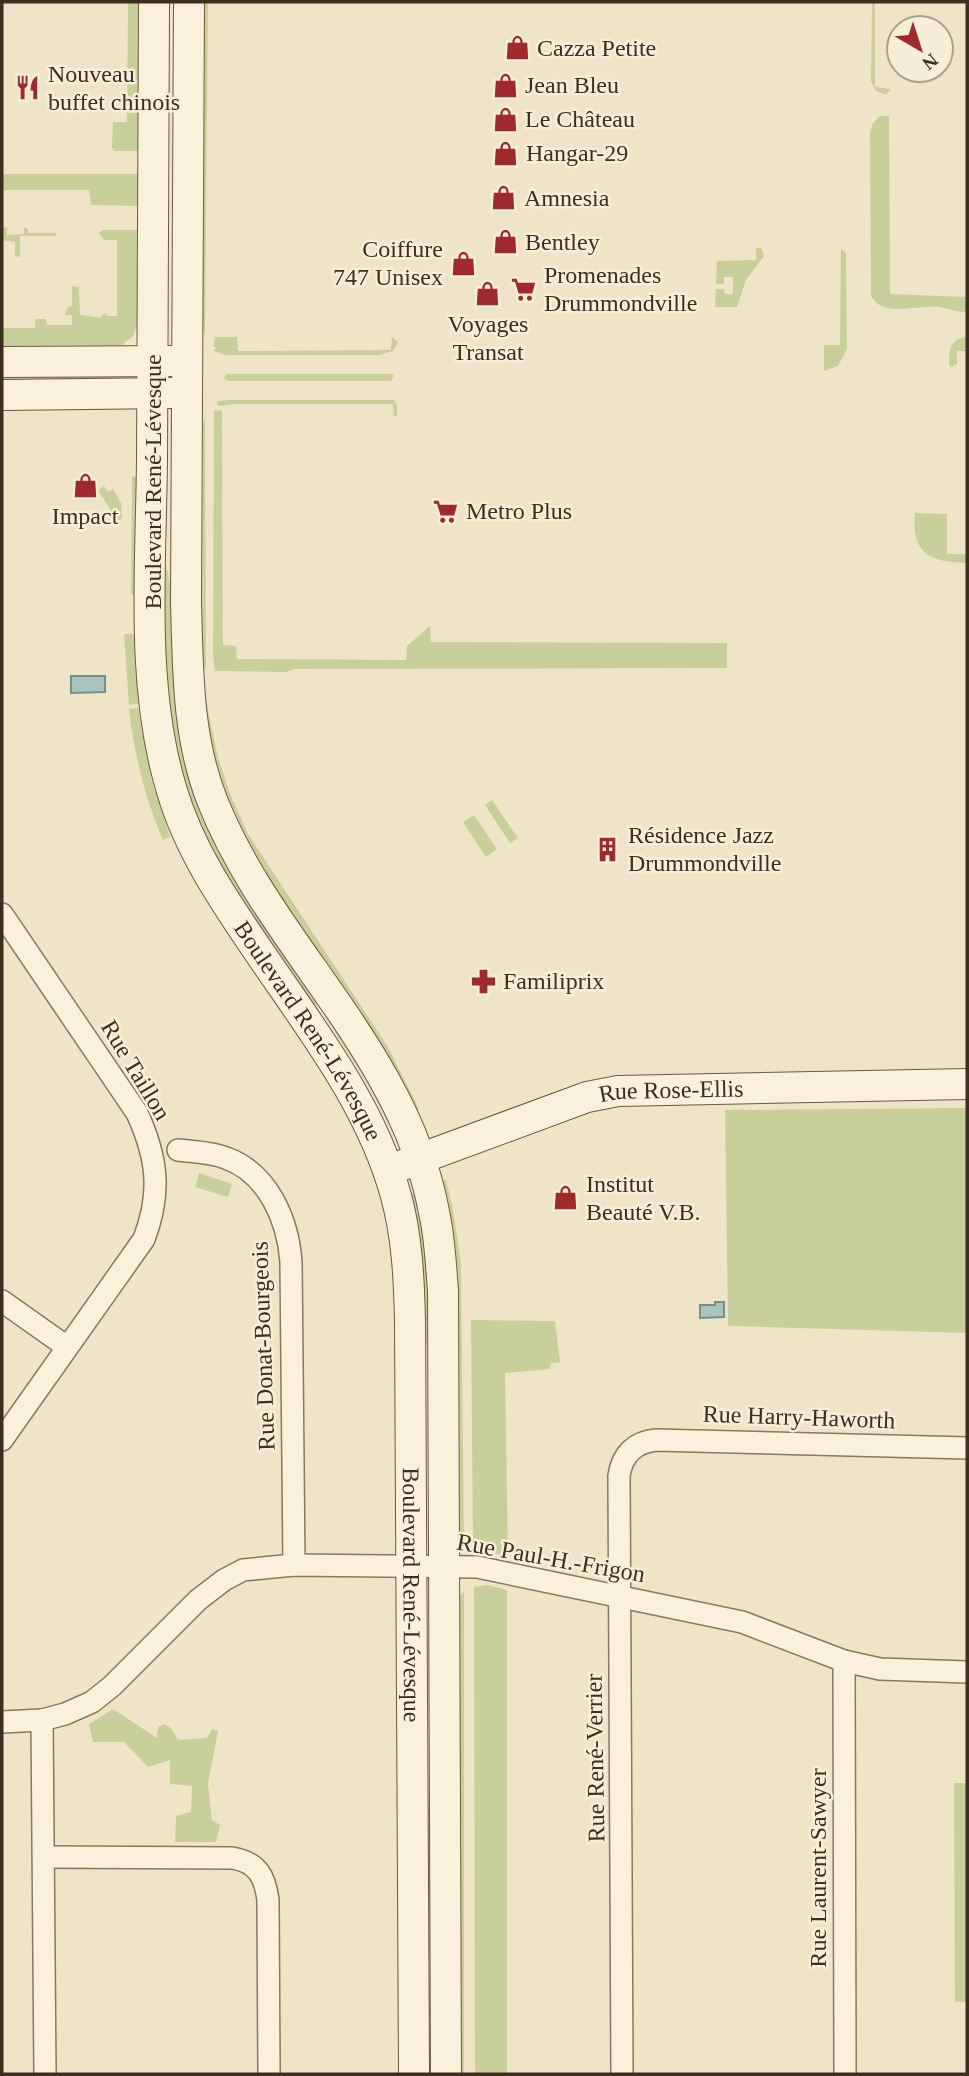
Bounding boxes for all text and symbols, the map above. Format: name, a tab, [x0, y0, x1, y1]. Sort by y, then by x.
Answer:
north arrow	[885, 14, 955, 84]
shop icon: Cazza Petite	[503, 34, 531, 62]
place label: Cazza Petite	[537, 35, 656, 61]
text: N	[918, 49, 942, 74]
place label: Nouveau buffet chinois	[48, 61, 180, 115]
shop icon: Jean Bleu	[491, 71, 519, 99]
place label: Jean Bleu	[525, 72, 619, 98]
restaurant icon: Nouveau buffet chinois	[14, 74, 42, 102]
shop icon: Le Château	[491, 105, 519, 133]
place label: Le Château	[525, 106, 635, 132]
shop icon: Hangar-29	[492, 139, 520, 167]
place label: Hangar-29	[526, 140, 628, 166]
shop icon: Amnesia	[490, 184, 518, 212]
place label: Amnesia	[524, 185, 610, 211]
shop icon: Bentley	[491, 228, 519, 256]
place label: Bentley	[525, 229, 600, 255]
place label: Coiffure 747 Unisex	[333, 236, 443, 290]
shop icon: Coiffure 747 Unisex	[449, 249, 477, 277]
place label: Promenades Drummondville	[544, 262, 697, 316]
supermarket icon: Promenades Drummondville	[510, 275, 538, 303]
shop icon: Voyages Transat	[474, 279, 502, 307]
place label: Voyages Transat	[448, 311, 528, 365]
street label: Boulevard René-Lévesque	[140, 354, 166, 610]
shop icon: Impact	[71, 471, 99, 499]
supermarket icon: Metro Plus	[432, 497, 460, 525]
place label: Metro Plus	[466, 498, 572, 524]
place label: Impact	[52, 503, 119, 529]
place label: Résidence Jazz Drummondville	[628, 822, 781, 876]
building icon: Résidence Jazz Drummondville	[594, 835, 622, 863]
street label: Boulevard René-Lévesque	[229, 916, 387, 1145]
pharmacy icon: Familiprix	[469, 967, 497, 995]
place label: Familiprix	[503, 968, 604, 994]
street label: Rue Taillon	[96, 1015, 176, 1125]
street label: Rue Rose-Ellis	[597, 1075, 744, 1107]
place label: Institut Beauté V.B.	[586, 1171, 700, 1225]
shop icon: Institut Beauté V.B.	[552, 1184, 580, 1212]
street label: Rue Donat-Bourgeois	[246, 1241, 280, 1451]
street label: Rue Harry-Haworth	[702, 1401, 896, 1433]
street label: Boulevard René-Lévesque	[398, 1467, 425, 1723]
street label: Rue Paul-H.-Frigon	[455, 1529, 647, 1587]
street label: Rue René-Verrier	[581, 1673, 609, 1843]
street label: Rue Laurent-Sawyer	[805, 1768, 831, 1968]

